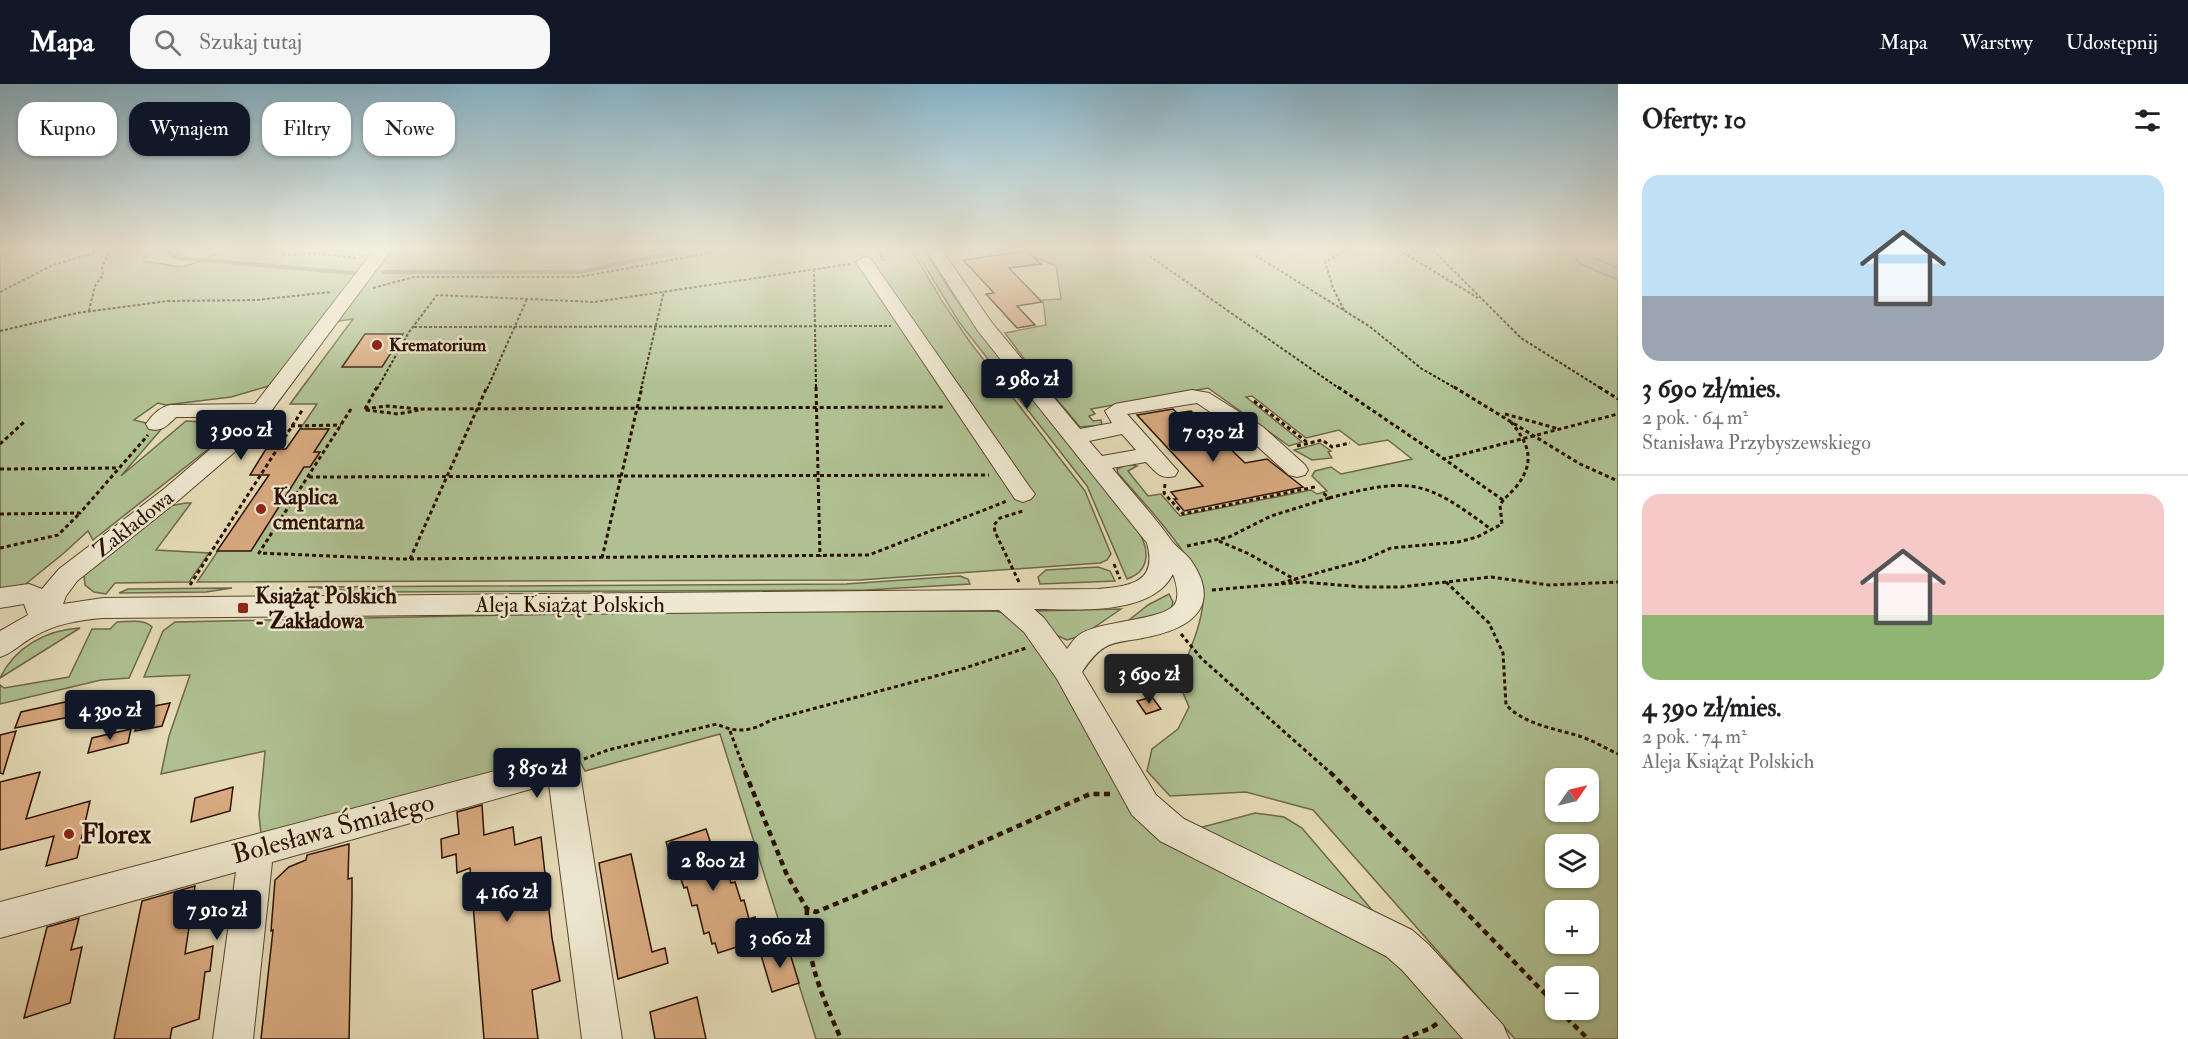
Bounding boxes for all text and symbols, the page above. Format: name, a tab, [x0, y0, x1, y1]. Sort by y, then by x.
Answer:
search box	[130, 15, 550, 69]
text: Mapa	[30, 25, 94, 60]
icon: search	[151, 26, 184, 59]
text: Szukaj tutaj	[199, 28, 302, 56]
text: Mapa	[1880, 29, 1928, 56]
text: Warstwy	[1961, 29, 2033, 56]
text: Udostępnij	[2066, 29, 2158, 56]
chip: Kupno	[18, 102, 117, 156]
chip: Wynajem	[129, 102, 250, 156]
chip: Filtry	[262, 102, 351, 156]
chip: Nowe	[363, 102, 455, 156]
text: Oferty: 10	[1642, 104, 1746, 136]
icon: filters	[2131, 104, 2164, 137]
icon: home	[1849, 214, 1957, 322]
place label: Krematorium	[389, 334, 487, 357]
marker: Krematorium	[370, 338, 384, 352]
pin: 2 980 zł	[965, 359, 1089, 410]
text: 2 980 zł	[995, 366, 1059, 391]
text: 3 690 zł/mies.	[1642, 373, 1780, 405]
text: 2 pok. · 64 m²	[1642, 405, 1748, 430]
pin: 3 900 zł	[179, 410, 303, 461]
pin: 7 030 zł	[1151, 412, 1275, 463]
text: 3 900 zł	[210, 417, 272, 442]
text: 7 030 zł	[1183, 419, 1243, 444]
text: Stanisława Przybyszewskiego	[1642, 430, 1871, 455]
street label: Zakładowa	[88, 483, 180, 564]
place label: Kaplica cmentarna	[273, 483, 365, 536]
marker: Kaplica cmentarna	[254, 502, 268, 516]
icon: home	[1849, 533, 1957, 641]
place label: Książąt Polskich - Zakładowa	[255, 582, 397, 635]
street label: Aleja Książąt Polskich	[474, 591, 665, 619]
marker: Książąt Polskich - Zakładowa	[236, 601, 250, 615]
pin: 3 690 zł	[1087, 654, 1211, 705]
text: 3 690 zł	[1118, 661, 1180, 686]
pin: 4 390 zł	[48, 690, 172, 741]
text: 4 390 zł/mies.	[1642, 692, 1781, 724]
text: 4 390 zł	[79, 697, 141, 722]
text: 2 pok. · 74 m²	[1642, 724, 1747, 749]
pin: 3 850 zł	[475, 748, 599, 799]
text: Aleja Książąt Polskich	[1642, 749, 1814, 774]
text: 3 850 zł	[507, 755, 567, 780]
north arrow	[1545, 768, 1599, 822]
map controls	[1545, 768, 1599, 1020]
street label: Bolesława Śmiałego	[228, 785, 438, 871]
place label: Florex	[81, 818, 152, 851]
marker: Florex	[62, 827, 76, 841]
button: layers	[1545, 834, 1599, 888]
pin: 2 800 zł	[651, 841, 775, 892]
text: 2 800 zł	[681, 848, 745, 873]
pin: 4 160 zł	[445, 872, 569, 923]
text: 4 160 zł	[476, 879, 538, 904]
pin: 7 910 zł	[155, 890, 279, 941]
text: 7 910 zł	[187, 897, 247, 922]
button: +	[1545, 900, 1599, 954]
pin: 3 060 zł	[718, 918, 842, 969]
text: 3 060 zł	[749, 925, 811, 950]
button: −	[1545, 966, 1599, 1020]

